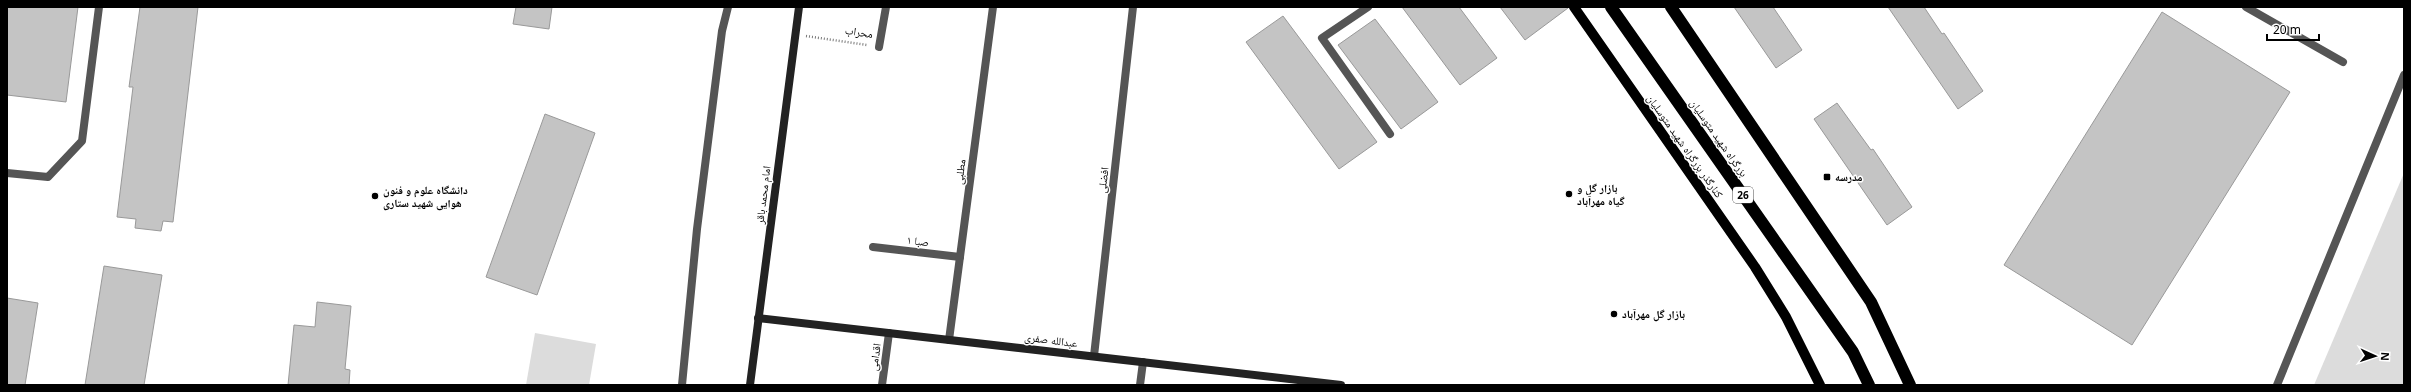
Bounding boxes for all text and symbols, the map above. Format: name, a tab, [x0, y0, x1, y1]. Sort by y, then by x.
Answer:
scale bar	[2267, 16, 2319, 42]
text: 20 m	[2273, 21, 2301, 38]
street label: محراب	[844, 22, 874, 41]
street label: کنارگذر بزرگراه شهید متوسلیان	[1644, 91, 1727, 201]
street label: بزرگراه شهید متوسلیان	[1687, 96, 1752, 179]
street label: مطلبی	[951, 158, 968, 185]
street label: امام محمد باقر	[751, 165, 774, 226]
street label: افضلی	[1093, 166, 1112, 194]
place label: مدرسه	[1835, 169, 1863, 184]
marker: مدرسه	[1822, 172, 1832, 182]
place label: بازار گل و گیاه مهرآباد	[1577, 180, 1625, 208]
place label: دانشگاه علوم و فنون هوایی شهید ستاری	[383, 182, 468, 211]
road number: 26	[1733, 187, 1753, 203]
marker: بازار گل و گیاه مهرآباد	[1564, 189, 1574, 199]
marker: دانشگاه علوم و فنون هوایی شهید ستاری	[370, 191, 380, 201]
street label: صبا ۱	[906, 232, 930, 249]
place label: بازار گل مهرآباد	[1622, 306, 1685, 322]
marker: بازار گل مهرآباد	[1609, 309, 1619, 319]
street label: عبدالله صفری	[1024, 329, 1079, 350]
north arrow	[2355, 336, 2395, 376]
street label: اقدامی	[865, 342, 884, 372]
text: N	[2378, 352, 2393, 361]

